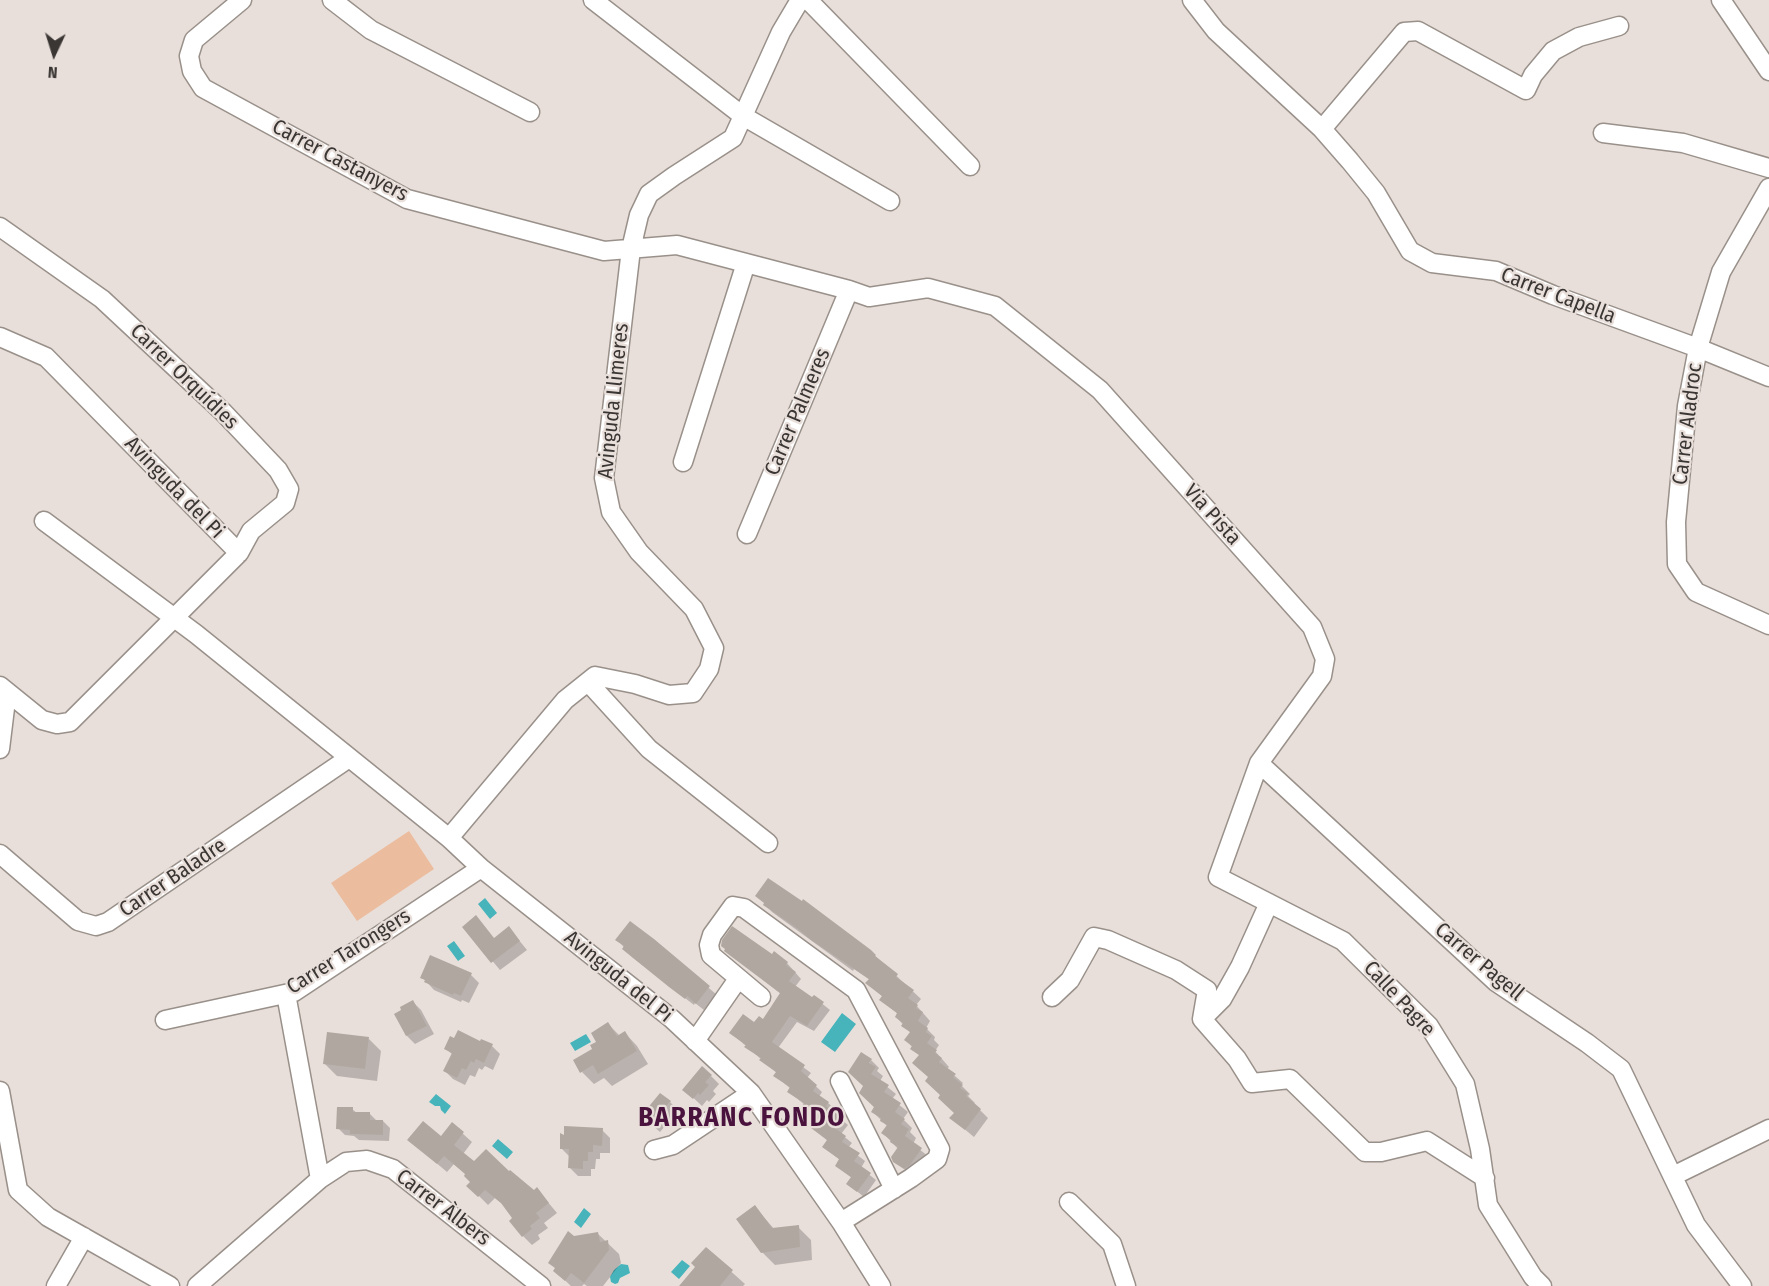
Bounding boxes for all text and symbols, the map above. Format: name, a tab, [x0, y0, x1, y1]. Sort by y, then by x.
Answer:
north arrow	[24, 24, 84, 84]
text: N	[47, 63, 58, 82]
street label: Carrer Castanyers	[268, 115, 412, 207]
street label: Carrer Capella	[1497, 263, 1619, 329]
street label: Carrer Orquídies	[125, 319, 243, 435]
street label: Avinguda Llimeres	[593, 322, 635, 480]
street label: Carrer Palmeres	[760, 345, 836, 479]
street label: Carrer Aladroc	[1668, 362, 1708, 486]
street label: Avinguda del Pi	[119, 432, 229, 544]
street label: Via Pista	[1178, 479, 1246, 551]
street label: Carrer Baladre	[115, 833, 231, 923]
street label: Carrer Tarongers	[282, 904, 416, 1000]
street label: Carrer Pagell	[1429, 918, 1529, 1006]
street label: Avinguda del Pi	[559, 926, 677, 1028]
street label: Calle Pagre	[1358, 956, 1440, 1042]
district label: BARRANC FONDO	[638, 1102, 846, 1134]
street label: Carrer Àlbers	[391, 1164, 495, 1252]

